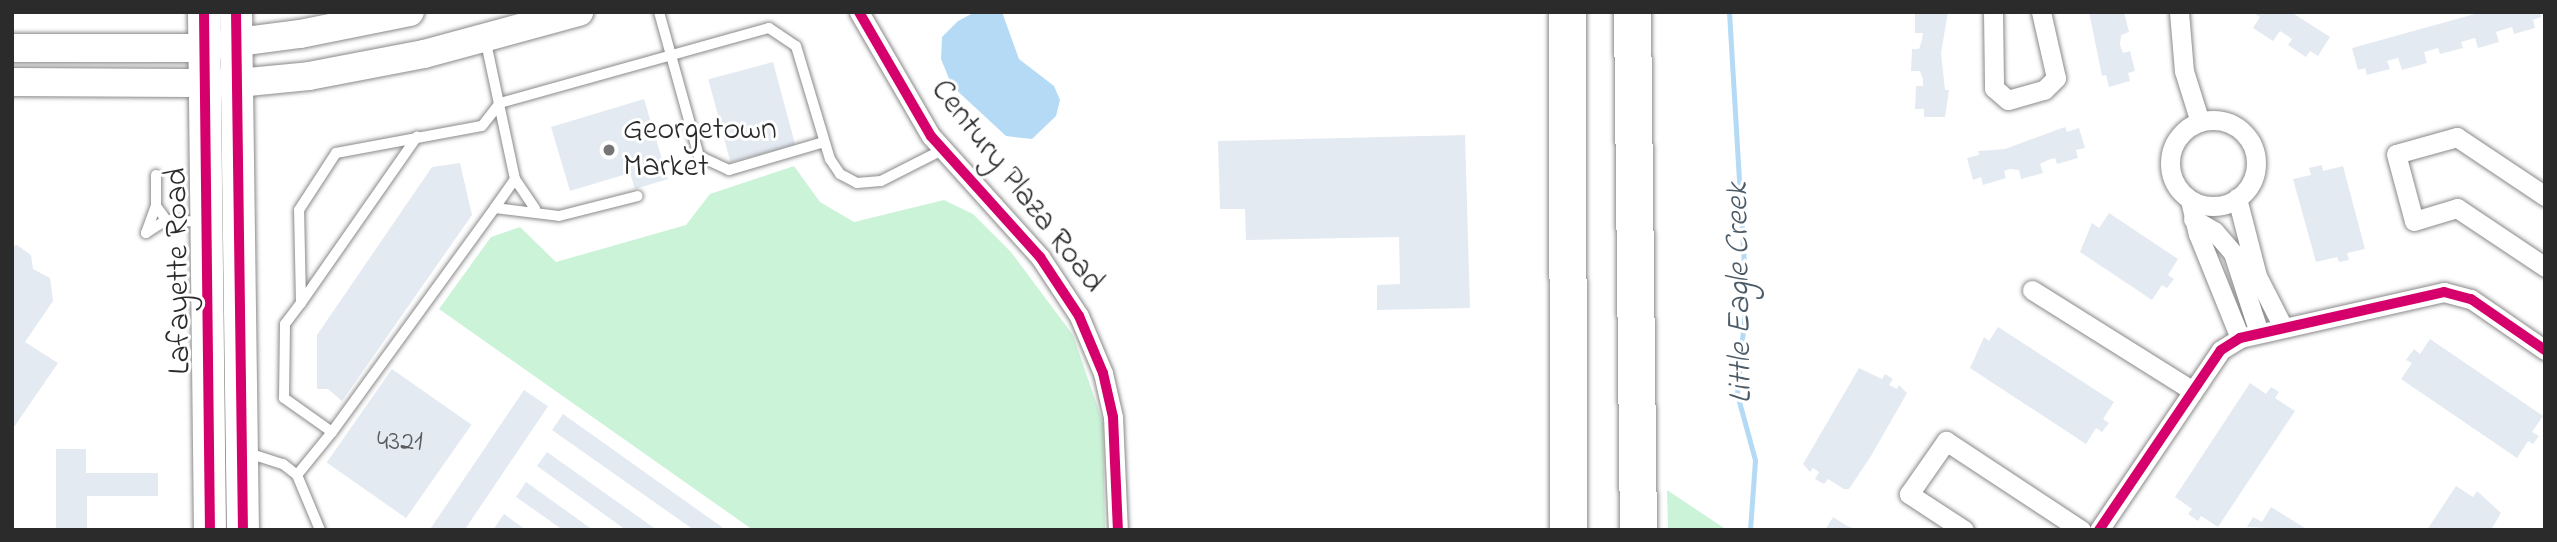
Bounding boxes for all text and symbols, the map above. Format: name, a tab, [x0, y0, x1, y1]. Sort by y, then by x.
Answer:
street label: Century Plaza Road	[921, 73, 1111, 301]
place label: Georgetown Market	[623, 113, 777, 188]
marker: Georgetown Market	[601, 142, 617, 158]
street label: Lafayette Road	[159, 167, 201, 375]
water label: Little Eagle Creek	[1719, 182, 1763, 404]
house number: 4321	[377, 426, 423, 460]

